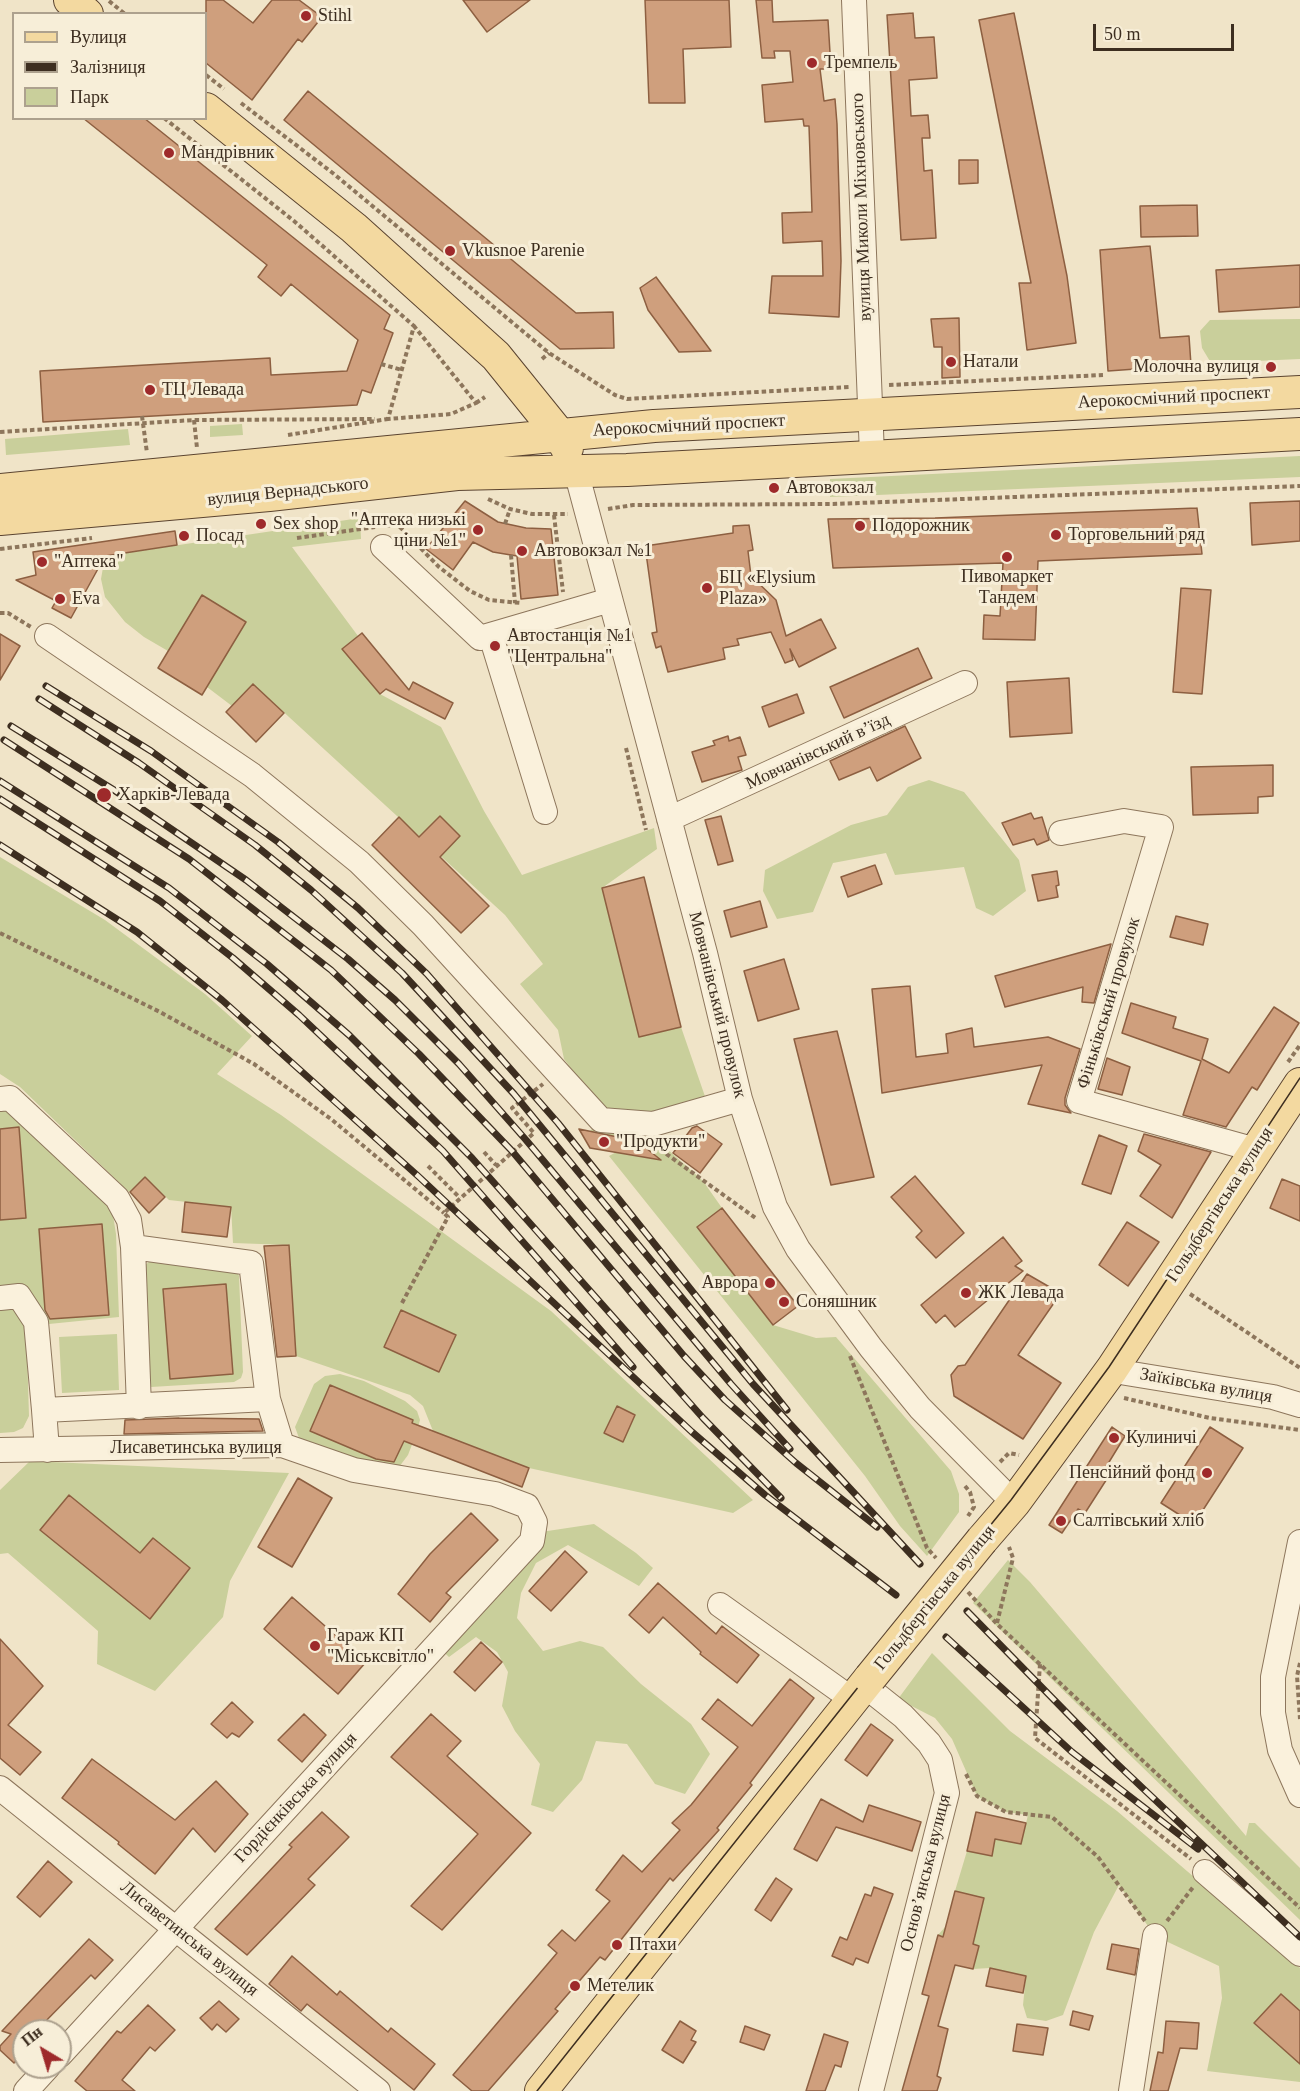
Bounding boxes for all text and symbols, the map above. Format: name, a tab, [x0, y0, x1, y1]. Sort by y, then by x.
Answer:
place label: Stihl	[318, 5, 352, 27]
marker: Stihl	[299, 9, 313, 23]
legend	[12, 12, 207, 120]
scale bar	[1096, 12, 1237, 50]
text: 50 m	[1104, 24, 1141, 44]
text: Вулиця	[70, 27, 127, 47]
place label: Тремпель	[824, 52, 898, 74]
marker: Тремпель	[805, 56, 819, 70]
text: Залізниця	[70, 57, 145, 77]
text: Парк	[70, 87, 109, 107]
street label: вулиця Миколи Міхновського	[847, 92, 877, 322]
place label: Мандрівник	[181, 142, 274, 164]
marker: Мандрівник	[162, 146, 176, 160]
place label: Vkusnoe Parenie	[462, 240, 584, 262]
marker: Vkusnoe Parenie	[443, 244, 457, 258]
place label: Натали	[963, 351, 1018, 373]
marker: Натали	[944, 355, 958, 369]
place label: Молочна вулиця	[1133, 356, 1259, 378]
marker: Молочна вулиця	[1264, 360, 1278, 374]
place label: ТЦ Левада	[162, 379, 244, 401]
street label: Аерокосмічний проспект	[1077, 382, 1271, 414]
marker: ТЦ Левада	[143, 383, 157, 397]
street label: Аерокосмічний проспект	[592, 410, 786, 442]
street label: вулиця Вернадського	[206, 473, 370, 511]
place label: Автовокзал	[786, 477, 874, 499]
marker: Автовокзал	[767, 481, 781, 495]
place label: "Аптека низькі ціни №1"	[351, 509, 466, 552]
place label: Sex shop	[273, 513, 339, 535]
place label: Подорожник	[872, 515, 970, 537]
marker: Sex shop	[254, 517, 268, 531]
marker: Подорожник	[853, 519, 867, 533]
marker: "Аптека низькі ціни №1"	[471, 523, 485, 537]
place label: Торговельний ряд	[1068, 524, 1205, 546]
place label: Посад	[196, 525, 244, 547]
marker: Торговельний ряд	[1049, 528, 1063, 542]
marker: Посад	[177, 529, 191, 543]
place label: Автовокзал №1	[534, 540, 652, 562]
marker: Автовокзал №1	[515, 544, 529, 558]
marker: Пивомаркет Тандем	[1000, 550, 1014, 564]
place label: "Аптека"	[54, 551, 124, 573]
marker: "Аптека"	[35, 555, 49, 569]
place label: Пивомаркет Тандем	[961, 566, 1053, 608]
place label: БЦ «Elysium Plaza»	[719, 567, 816, 610]
marker: БЦ «Elysium Plaza»	[700, 581, 714, 595]
place label: Eva	[72, 588, 100, 610]
marker: Eva	[53, 592, 67, 606]
place label: Автостанція №1 "Центральна"	[507, 625, 632, 668]
marker: Автостанція №1 "Центральна"	[488, 639, 502, 653]
street label: Мовчанівський в’їзд	[742, 709, 894, 795]
place label: Харків-Левада	[118, 784, 230, 806]
marker: Харків-Левада	[95, 786, 113, 804]
street label: Мовчанівський провулок	[683, 909, 751, 1101]
street label: Фіньківський провулок	[1073, 915, 1145, 1091]
street label: Гольдбергівська вулиця	[1162, 1123, 1278, 1287]
place label: "Продукти"	[616, 1131, 705, 1153]
marker: "Продукти"	[597, 1135, 611, 1149]
place label: Аврора	[702, 1272, 758, 1294]
marker: Аврора	[763, 1276, 777, 1290]
place label: ЖК Левада	[978, 1282, 1064, 1304]
marker: ЖК Левада	[959, 1286, 973, 1300]
place label: Соняшник	[796, 1291, 877, 1313]
marker: Соняшник	[777, 1295, 791, 1309]
street label: Заїківська вулиця	[1138, 1364, 1274, 1408]
place label: Кулиничі	[1126, 1427, 1197, 1449]
marker: Кулиничі	[1107, 1431, 1121, 1445]
street label: Лисаветинська вулиця	[110, 1437, 282, 1459]
place label: Пенсійний фонд	[1069, 1462, 1195, 1484]
marker: Пенсійний фонд	[1200, 1466, 1214, 1480]
place label: Салтівський хліб	[1073, 1510, 1204, 1532]
marker: Салтівський хліб	[1054, 1514, 1068, 1528]
street label: Гольдбергівська вулиця	[870, 1521, 1000, 1675]
place label: Гараж КП "Міськсвітло"	[327, 1625, 434, 1668]
marker: Гараж КП "Міськсвітло"	[308, 1639, 322, 1653]
street label: Гордієнківська вулиця	[230, 1728, 362, 1868]
street label: Основ’янська вулиця	[896, 1792, 956, 1954]
street label: Лисаветинська вулиця	[116, 1877, 262, 2001]
place label: Птахи	[629, 1934, 677, 1956]
marker: Птахи	[610, 1938, 624, 1952]
place label: Метелик	[587, 1975, 654, 1997]
marker: Метелик	[568, 1979, 582, 1993]
north arrow	[12, 2019, 72, 2079]
text: Пн	[18, 2023, 46, 2049]

